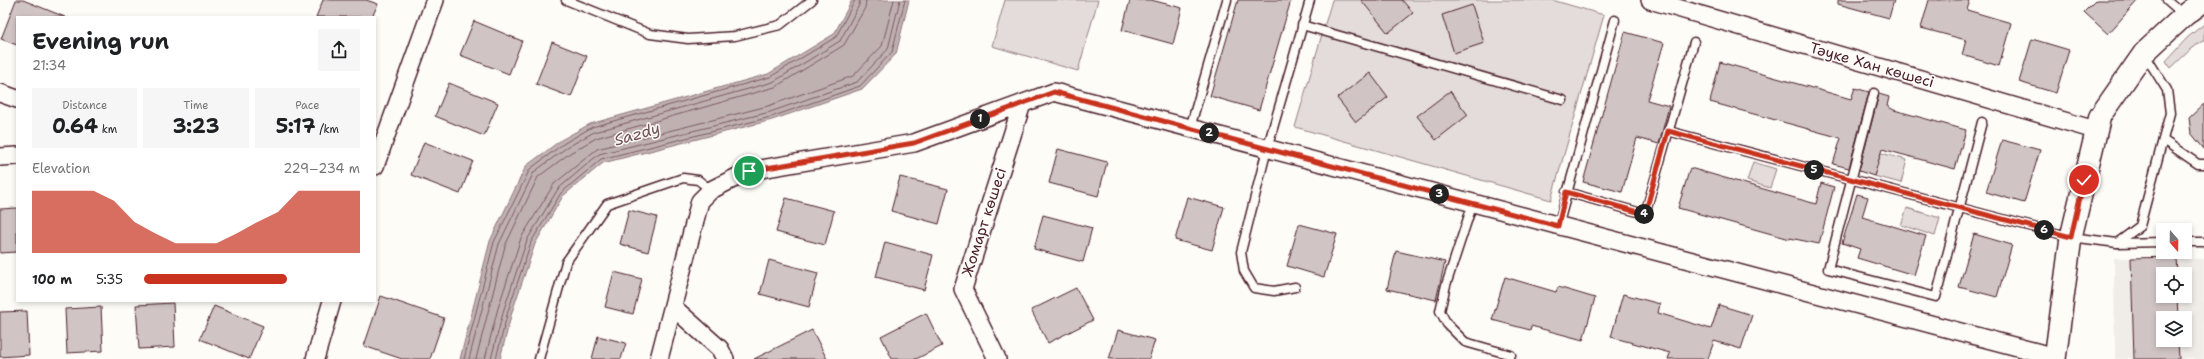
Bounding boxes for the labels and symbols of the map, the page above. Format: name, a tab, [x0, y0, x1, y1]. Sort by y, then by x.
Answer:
street label: Тәуке Хан көшесі	[1808, 38, 1936, 92]
pin: 1	[970, 109, 990, 129]
water label: Sazdy	[611, 117, 663, 151]
pin: 2	[1199, 123, 1219, 143]
pin	[732, 154, 766, 188]
pin: 5	[1804, 160, 1824, 180]
pin	[2067, 163, 2101, 197]
street label: Жомарт көшесі	[957, 165, 1011, 279]
pin: 3	[1429, 184, 1449, 204]
pin: 4	[1634, 204, 1654, 224]
pin: 6	[2034, 220, 2054, 240]
north arrow	[2156, 223, 2192, 259]

